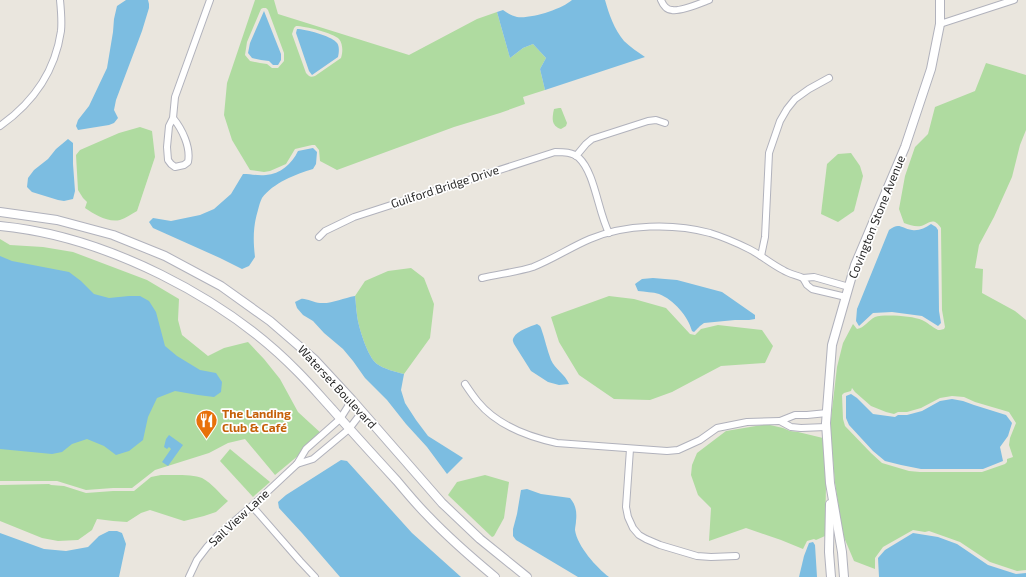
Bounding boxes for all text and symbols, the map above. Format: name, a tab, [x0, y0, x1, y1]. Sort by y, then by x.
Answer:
street label: Covington Stone Avenue	[845, 153, 907, 280]
street label: Guilford Bridge Drive	[389, 162, 500, 210]
street label: Waterset Boulevard	[295, 342, 380, 431]
place label: The Landing Club & Café	[222, 406, 291, 434]
restaurant icon: The Landing Club & Café	[194, 408, 220, 441]
street label: Sail View Lane	[205, 486, 271, 549]

